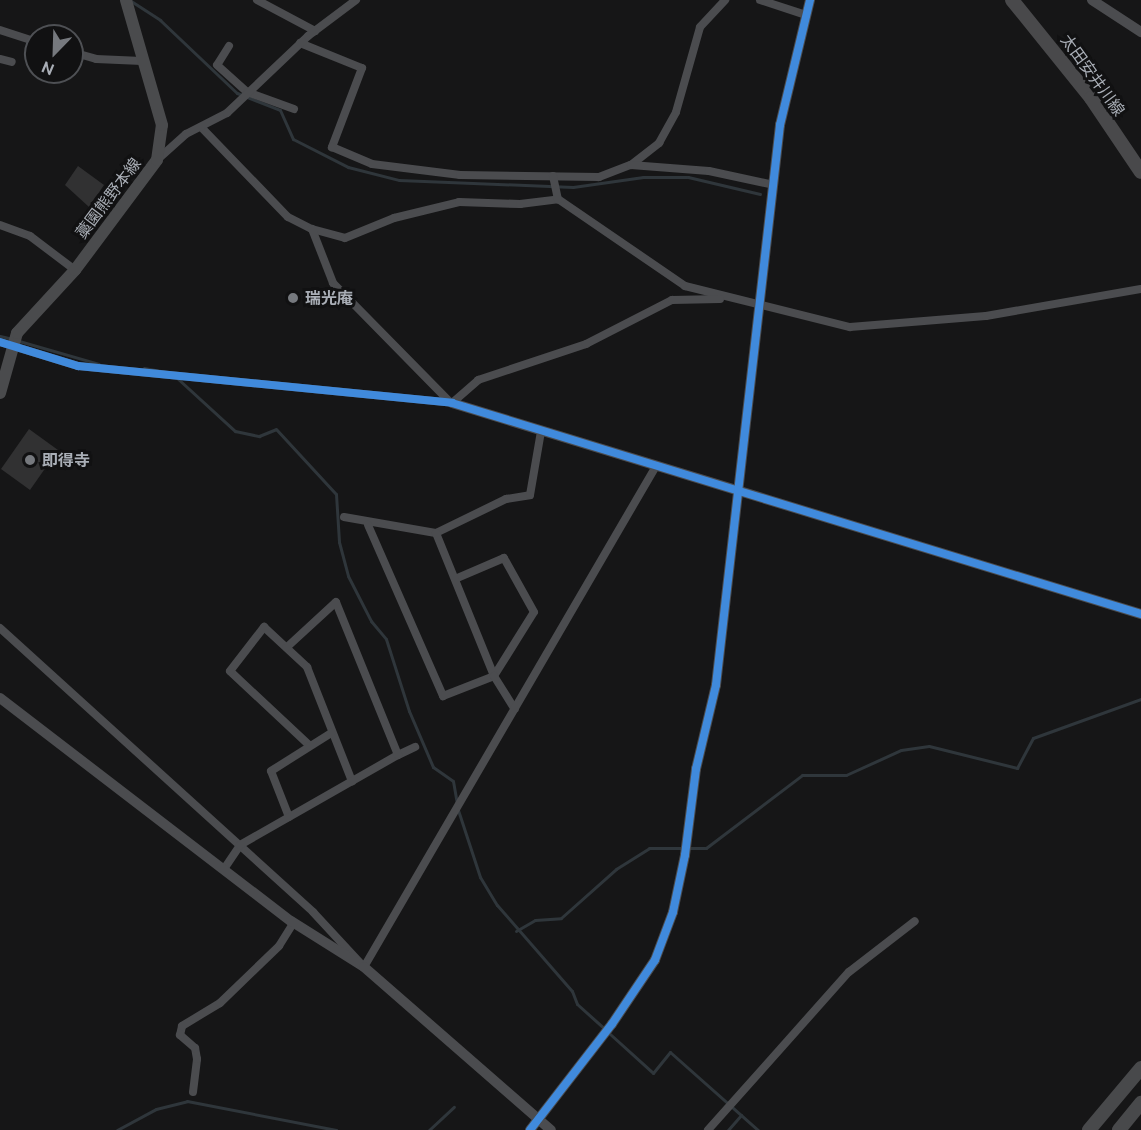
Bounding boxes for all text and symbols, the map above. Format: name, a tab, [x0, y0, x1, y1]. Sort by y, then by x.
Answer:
north arrow	[24, 24, 84, 84]
street label: 太田安井川線	[1057, 31, 1129, 119]
text: N	[39, 58, 57, 79]
street label: 藁園熊野本線	[71, 154, 145, 242]
place label: 瑞光庵	[305, 288, 353, 308]
marker: 瑞光庵	[286, 291, 300, 305]
place label: 即得寺	[42, 450, 90, 470]
marker: 即得寺	[23, 453, 37, 467]

